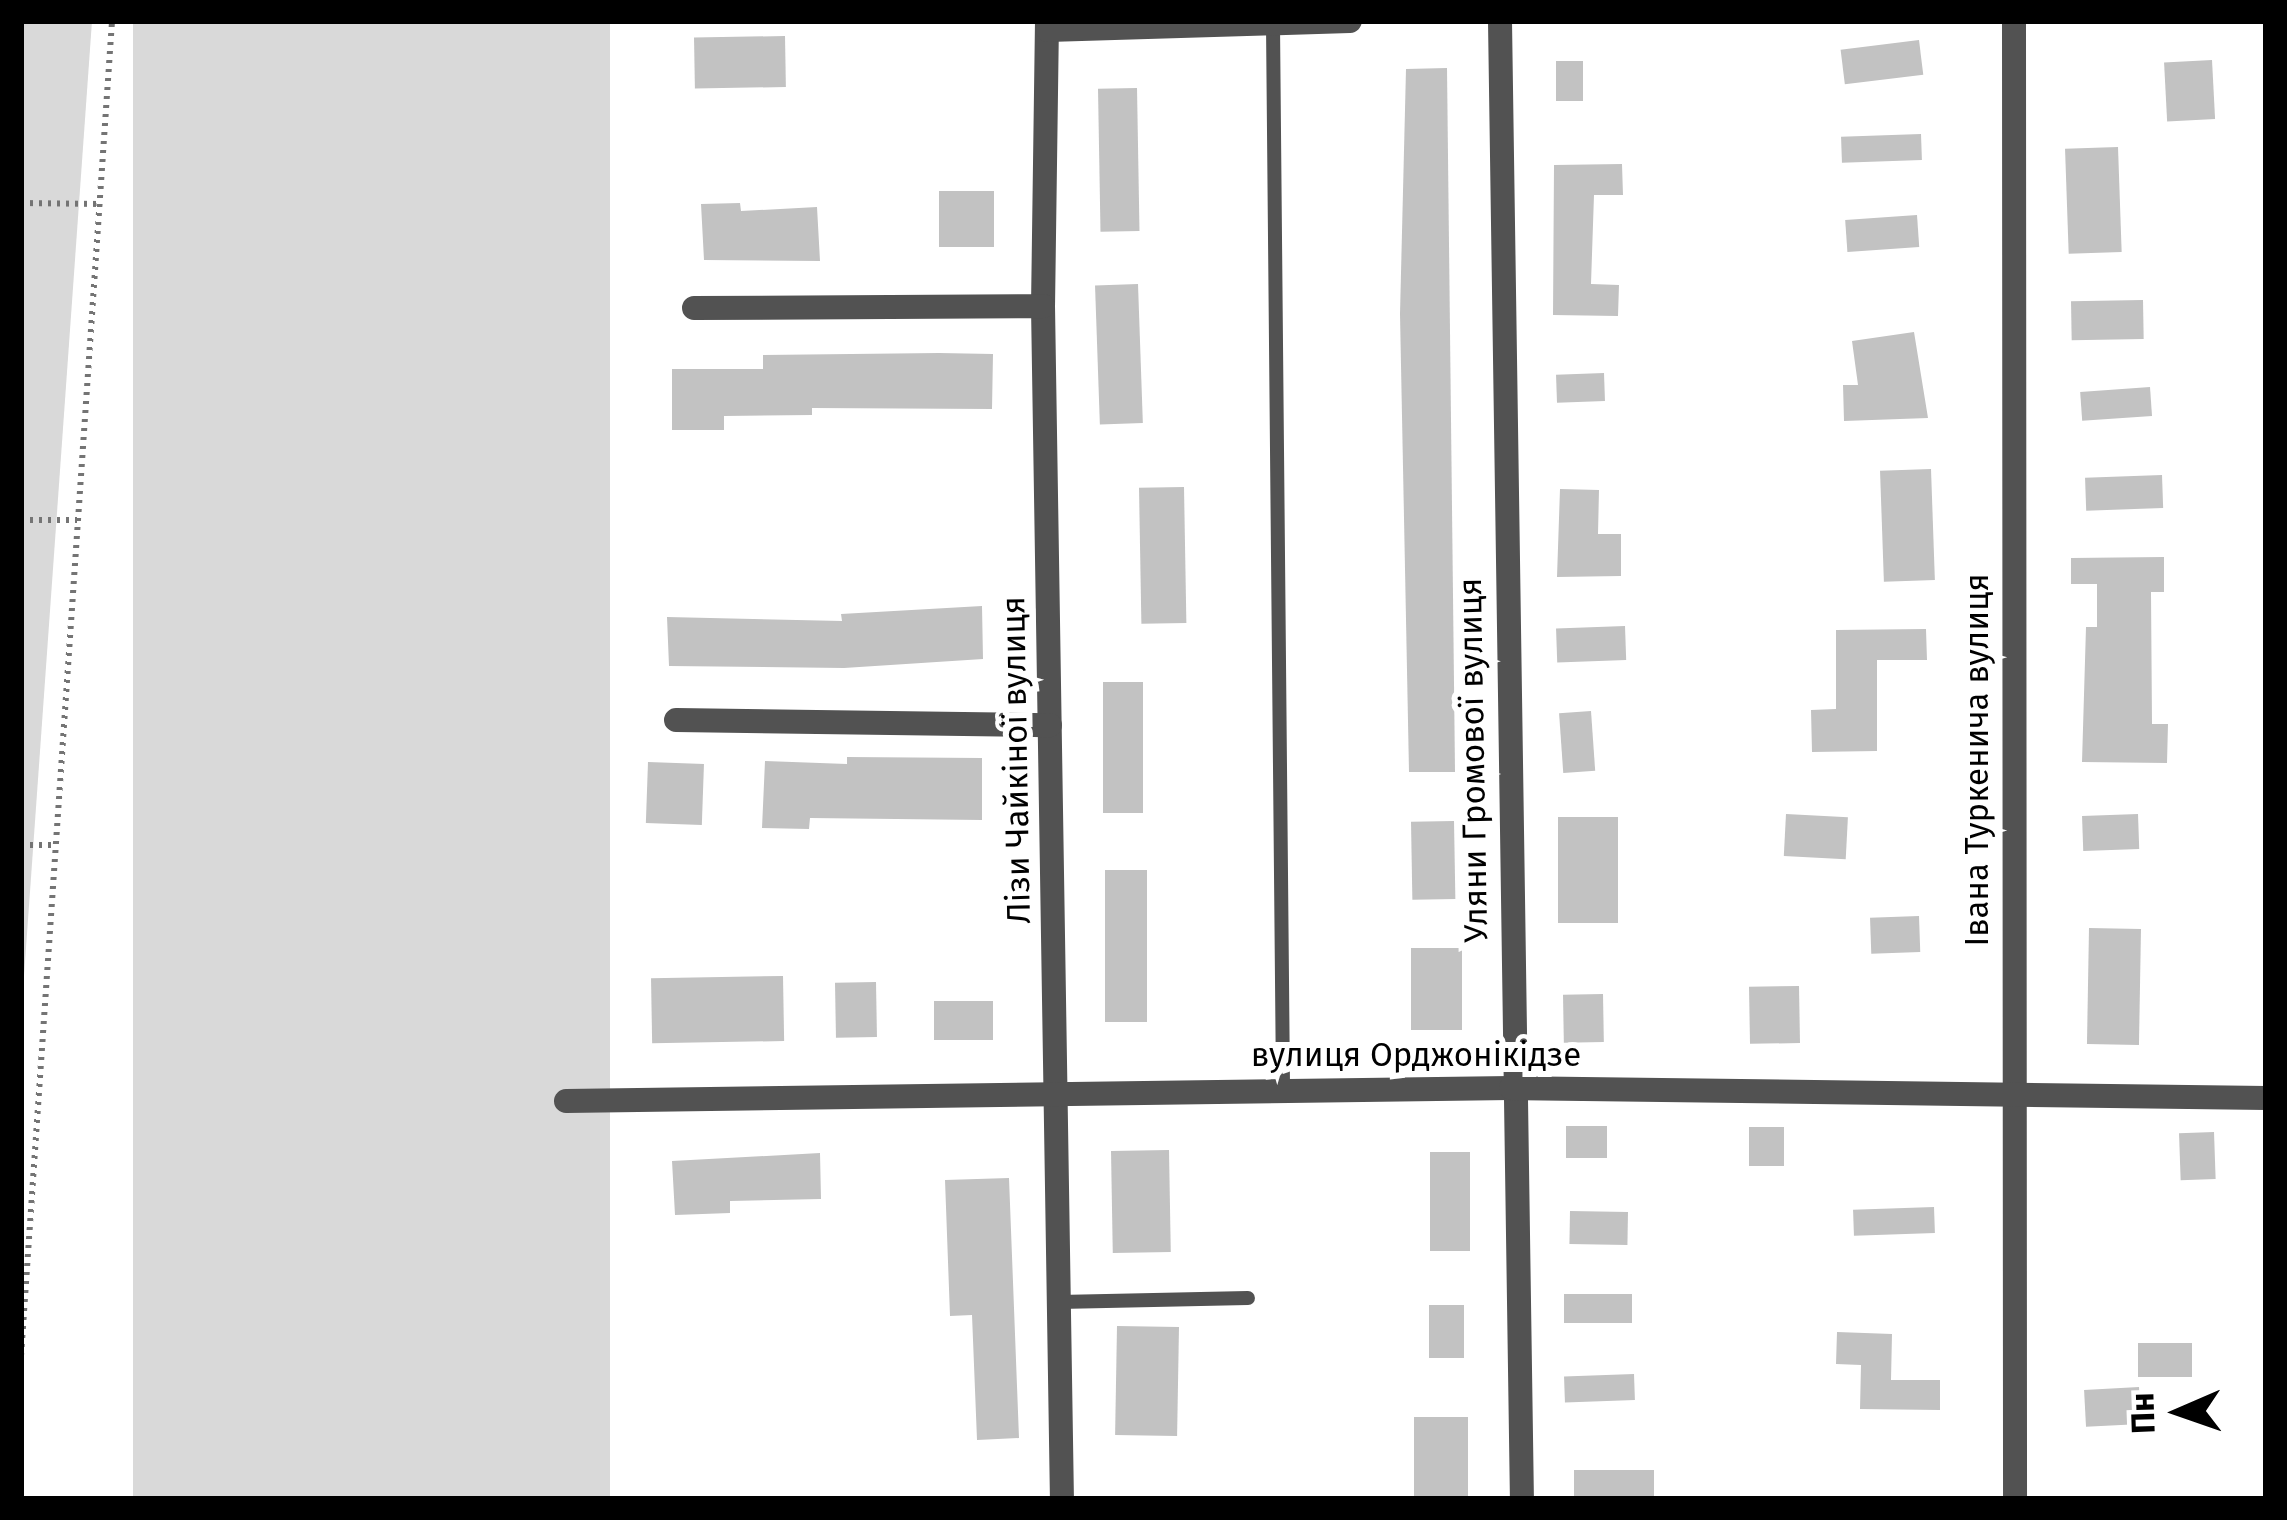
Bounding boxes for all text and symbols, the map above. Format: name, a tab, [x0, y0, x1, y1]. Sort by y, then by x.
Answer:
street label: Івана Туркенича вулиця	[1958, 573, 1998, 947]
street label: Уляни Громової вулиця	[1451, 577, 1497, 943]
street label: Лізи Чайкіної вулиця	[994, 596, 1040, 924]
street label: вулиця Орджонікідзе	[1251, 1036, 1581, 1076]
north arrow	[2119, 1352, 2239, 1472]
text: Пн	[2122, 1392, 2164, 1435]

